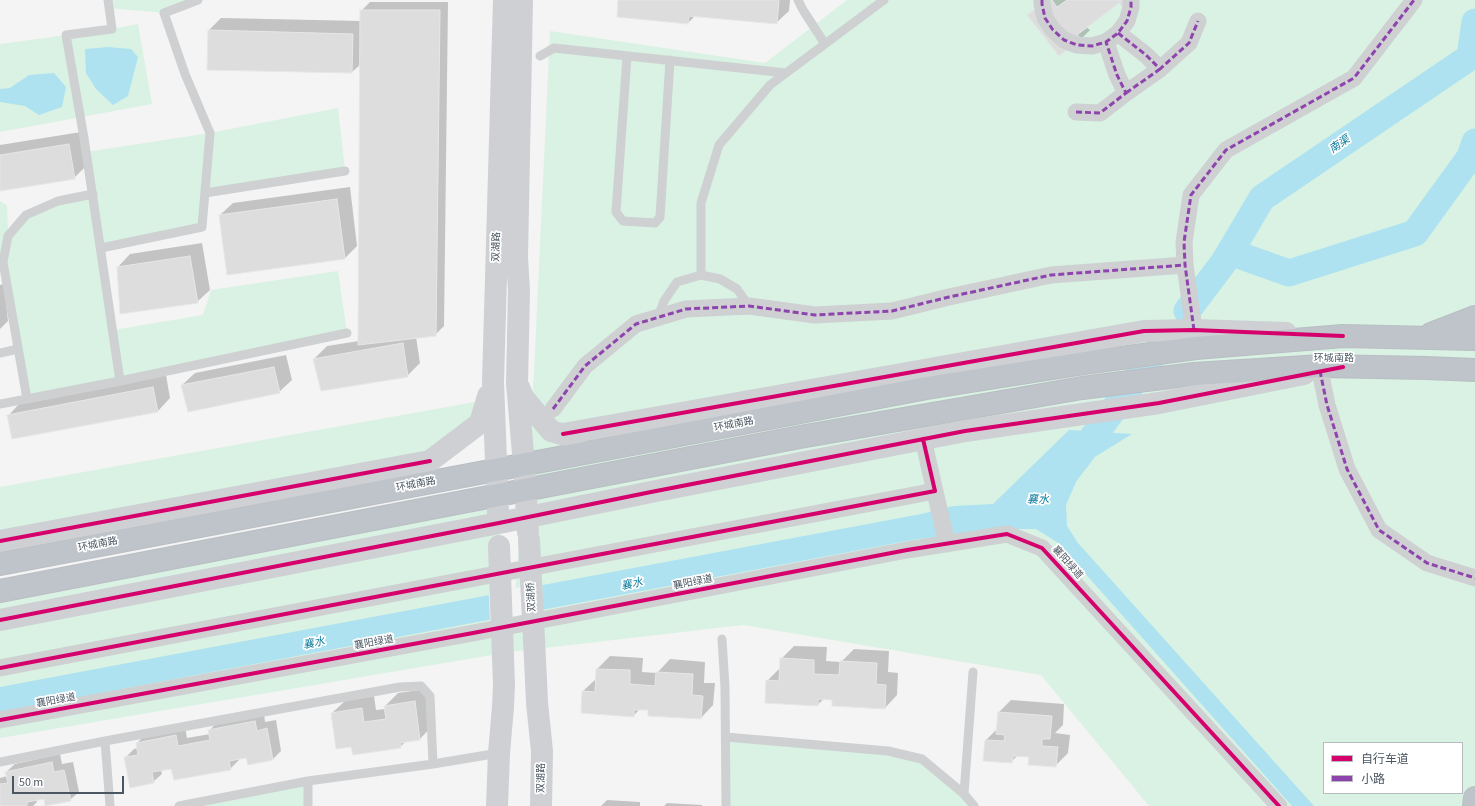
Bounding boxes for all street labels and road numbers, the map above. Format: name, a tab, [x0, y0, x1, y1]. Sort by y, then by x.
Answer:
street label: 双湖路	[490, 232, 504, 262]
street label: 环城南路	[1314, 353, 1354, 365]
street label: 环城南路	[713, 415, 755, 435]
street label: 环城南路	[395, 475, 437, 495]
street label: 环城南路	[77, 535, 119, 555]
street label: 襄阳绿道	[1049, 544, 1085, 582]
street label: 襄阳绿道	[672, 573, 714, 593]
street label: 双湖桥	[525, 582, 539, 612]
street label: 襄阳绿道	[353, 634, 395, 652]
street label: 襄阳绿道	[35, 692, 77, 710]
street label: 双湖路	[536, 763, 548, 793]

